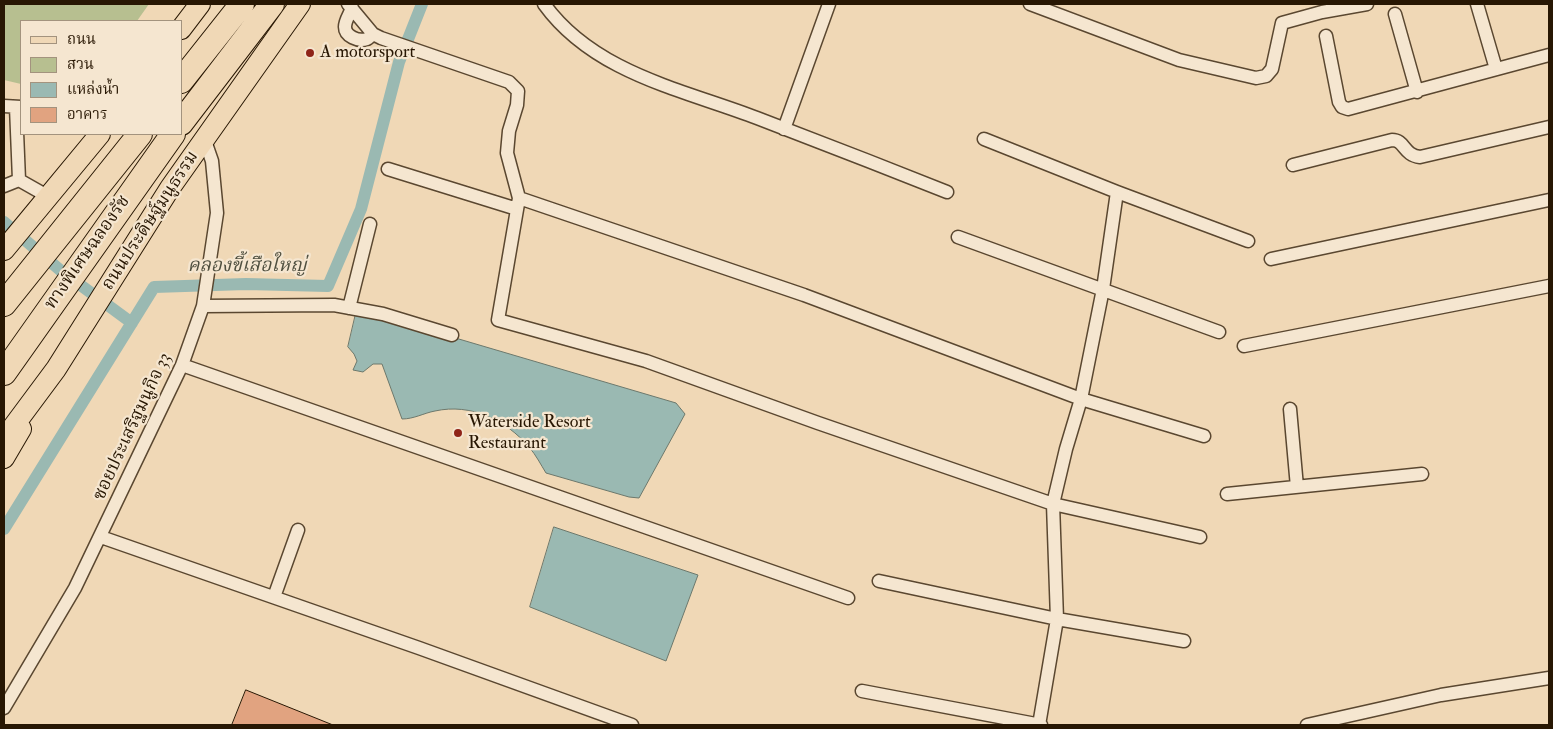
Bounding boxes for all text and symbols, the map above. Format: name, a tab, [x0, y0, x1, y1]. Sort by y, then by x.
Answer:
legend	[20, 20, 182, 135]
text: ถนน	[67, 30, 96, 49]
place label: A motorsport	[320, 42, 415, 64]
marker: A motorsport	[304, 47, 316, 59]
text: สวน	[67, 55, 94, 74]
text: แหล่งน้ำ	[67, 80, 119, 99]
text: อาคาร	[67, 105, 107, 124]
street label: ถนนประดิษฐ์มนูธรรม	[98, 147, 204, 295]
street label: ทางพิเศษฉลองรัช	[41, 192, 135, 314]
water label: คลองขี้เสือใหญ่	[187, 256, 307, 278]
street label: ซอยประเสริฐมนูกิจ 33	[89, 350, 177, 504]
place label: Waterside Resort Restaurant	[468, 412, 591, 454]
marker: Waterside Resort Restaurant	[452, 427, 464, 439]

